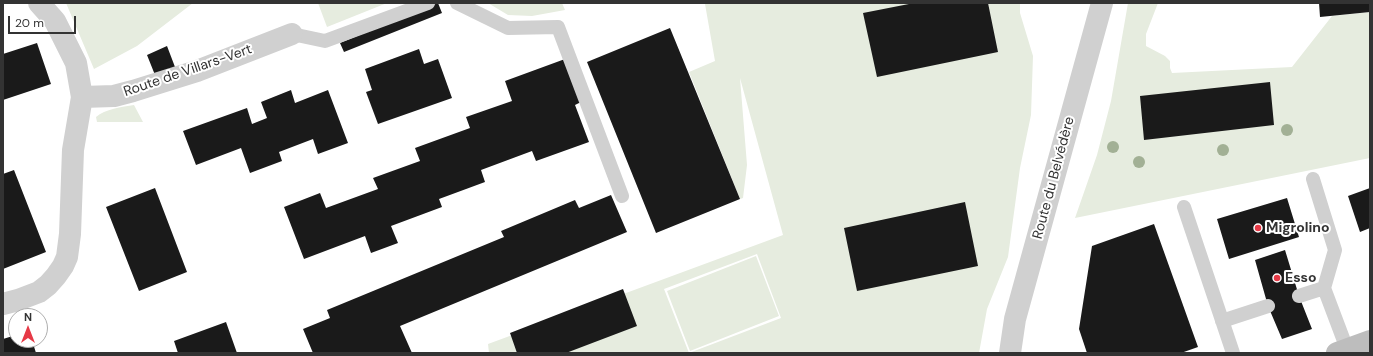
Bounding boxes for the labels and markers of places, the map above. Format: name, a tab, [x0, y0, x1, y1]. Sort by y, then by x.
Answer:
place label: Migrolino	[1266, 220, 1329, 236]
marker: Migrolino	[1253, 223, 1263, 233]
place label: Esso	[1285, 270, 1317, 286]
marker: Esso	[1272, 273, 1282, 283]

